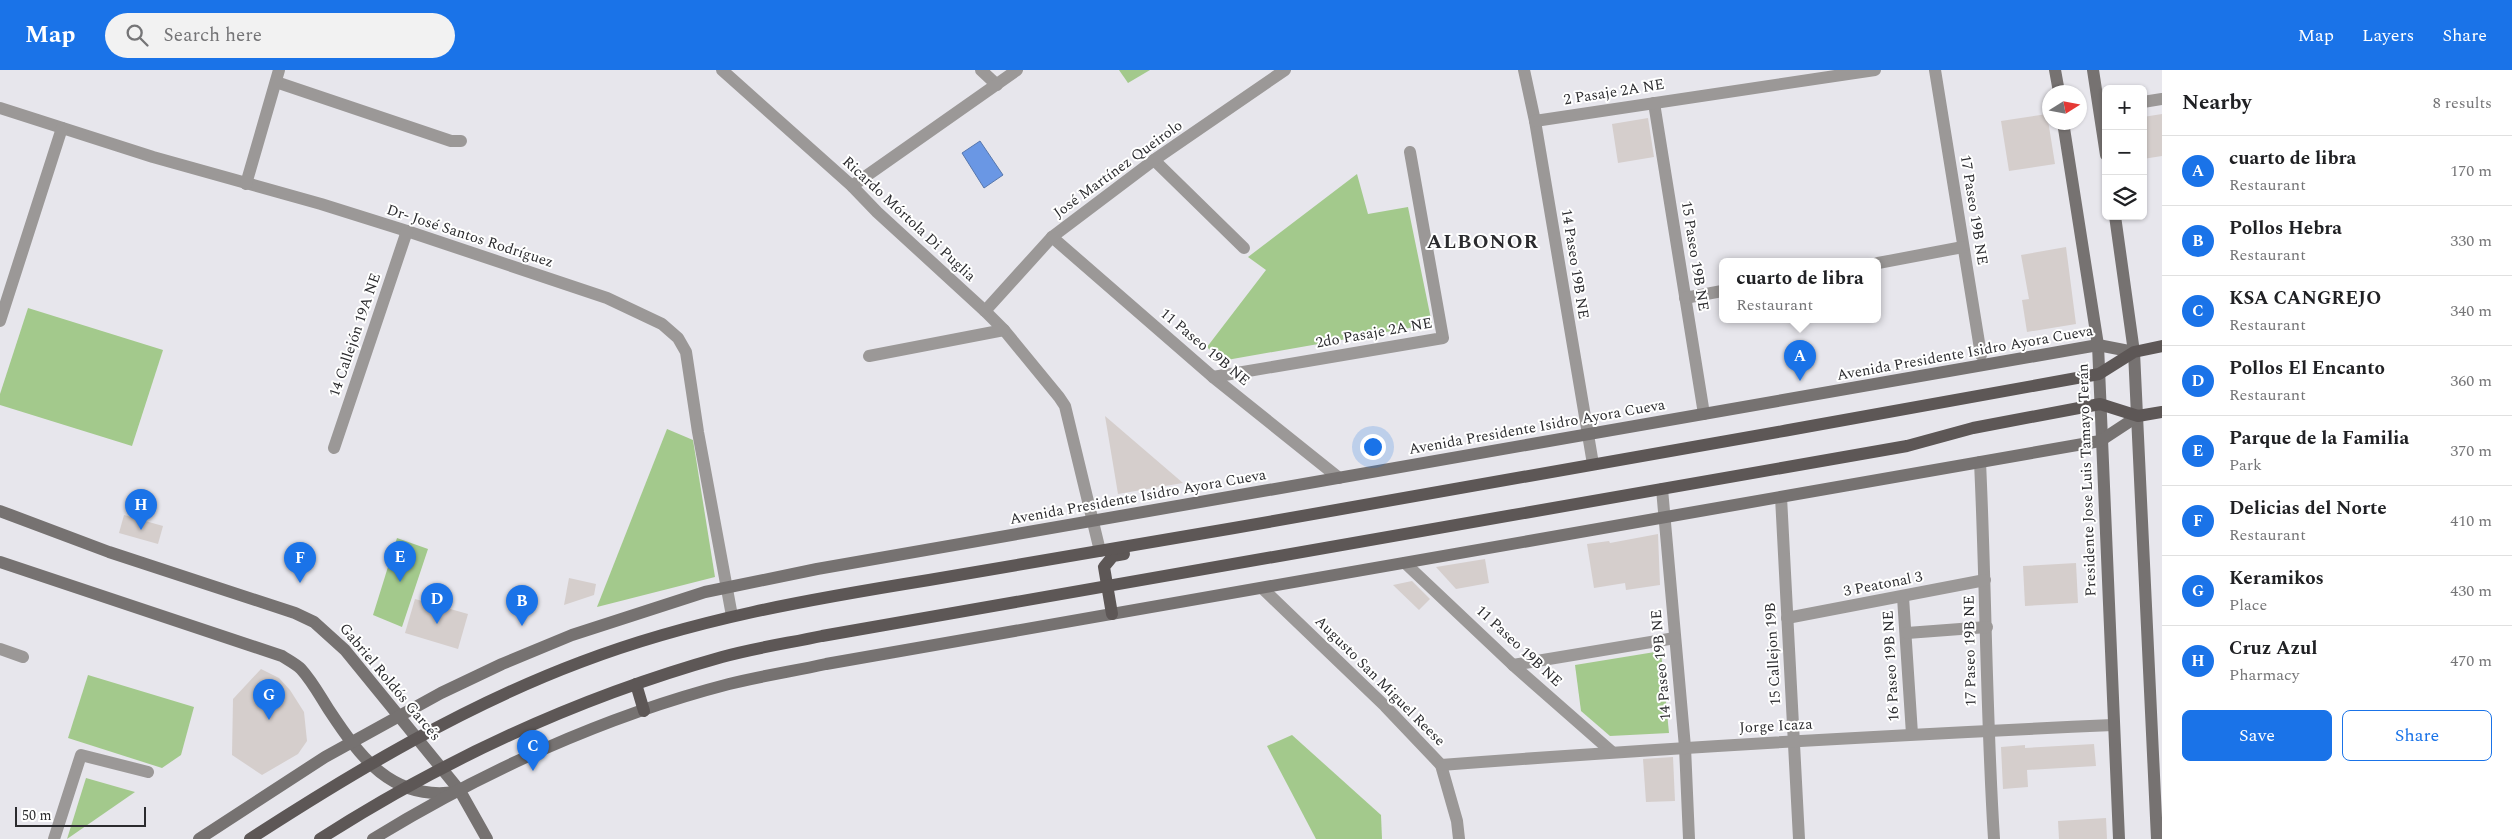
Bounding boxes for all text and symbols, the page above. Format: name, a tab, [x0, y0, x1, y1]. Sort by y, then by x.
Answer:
search box	[105, 13, 455, 58]
text: Map	[25, 17, 75, 53]
icon: search	[123, 21, 151, 49]
text: Search here	[163, 21, 262, 50]
text: Map	[2298, 22, 2334, 49]
text: Layers	[2362, 22, 2414, 49]
text: Share	[2442, 22, 2487, 49]
street label: 2 Pasaje 2A NE	[1562, 73, 1666, 111]
north arrow	[2042, 85, 2087, 130]
map controls	[2102, 85, 2147, 220]
button: +	[2102, 85, 2147, 130]
text: Nearby	[2182, 87, 2252, 119]
text: 8 results	[2433, 91, 2492, 115]
street label: José Martínez Queirolo	[1049, 114, 1187, 224]
button: −	[2102, 130, 2147, 175]
text: cuarto de libra	[2229, 144, 2356, 173]
street label: Ricardo Mórtola Di Puglia	[837, 151, 981, 288]
street label: 17 Paseo 19B NE	[1954, 153, 1994, 267]
text: A	[2192, 159, 2204, 183]
text: 170 m	[2450, 159, 2492, 183]
text: Restaurant	[2229, 173, 2306, 197]
button: layers	[2102, 175, 2147, 220]
street label: Dr- José Santos Rodríguez	[384, 198, 556, 274]
street label: 15 Paseo 19B NE	[1675, 199, 1715, 313]
street label: 14 Paseo 19B NE	[1555, 207, 1595, 321]
text: Pollos Hebra	[2229, 214, 2342, 243]
district label: ALBONOR	[1427, 227, 1539, 257]
text: B	[2192, 229, 2204, 253]
text: 330 m	[2450, 229, 2492, 253]
text: Restaurant	[2229, 243, 2306, 267]
popup	[1719, 258, 1881, 323]
text: cuarto de libra	[1736, 264, 1864, 293]
street label: 14 Callejón 19A NE	[323, 270, 387, 400]
text: KSA CANGREJO	[2229, 284, 2381, 313]
text: Restaurant	[1736, 293, 1813, 317]
text: C	[2192, 299, 2204, 323]
text: 340 m	[2450, 299, 2492, 323]
street label: 11 Paseo 19B NE	[1155, 302, 1255, 392]
street label: 2do Pasaje 2A NE	[1314, 311, 1434, 355]
text: Restaurant	[2229, 313, 2306, 337]
street label: Avenida Presidente Isidro Ayora Cueva	[1835, 319, 2096, 387]
pin: A	[1784, 340, 1816, 381]
text: Pollos El Encanto	[2229, 354, 2385, 383]
street label: Presidente Jose Luis Tamayo Terán	[2071, 363, 2103, 597]
text: D	[2192, 369, 2204, 393]
text: 360 m	[2450, 369, 2492, 393]
text: Restaurant	[2229, 383, 2306, 407]
street label: Avenida Presidente Isidro Ayora Cueva	[1407, 393, 1668, 461]
text: Parque de la Familia	[2229, 424, 2409, 453]
your location	[1360, 434, 1386, 460]
text: E	[2193, 439, 2203, 463]
text: 370 m	[2450, 439, 2492, 463]
text: Park	[2229, 453, 2262, 477]
street label: Avenida Presidente Isidro Ayora Cueva	[1008, 463, 1269, 531]
pin: H	[125, 489, 157, 530]
text: Delicias del Norte	[2229, 494, 2387, 523]
text: F	[2193, 509, 2203, 533]
text: 410 m	[2450, 509, 2492, 533]
text: Restaurant	[2229, 523, 2306, 547]
pin: E	[384, 541, 416, 582]
pin: F	[284, 542, 316, 583]
text: Keramikos	[2229, 564, 2324, 593]
street label: 3 Peatonal 3	[1841, 565, 1925, 603]
text: G	[2192, 579, 2204, 603]
text: 430 m	[2450, 579, 2492, 603]
pin: D	[421, 583, 453, 624]
pin: B	[506, 585, 538, 626]
text: Place	[2229, 593, 2267, 617]
street label: 17 Paseo 19B NE	[1958, 595, 1982, 707]
street label: 11 Paseo 19B NE	[1470, 600, 1568, 692]
street label: 15 Callejon 19B	[1759, 602, 1787, 706]
street label: 14 Paseo 19B NE	[1645, 609, 1677, 721]
street label: Augusto San Miguel Reese	[1309, 610, 1451, 752]
street label: 16 Paseo 19B NE	[1877, 610, 1905, 722]
street label: Gabriel Roldós Garcés	[334, 618, 446, 746]
text: Cruz Azul	[2229, 634, 2317, 663]
text: H	[2191, 649, 2205, 673]
text: 470 m	[2450, 649, 2492, 673]
text: Pharmacy	[2229, 663, 2299, 687]
pin: G	[253, 679, 285, 720]
button: Save	[2182, 710, 2332, 761]
button: Share	[2342, 710, 2492, 761]
street label: Jorge Icaza	[1739, 713, 1814, 739]
pin: C	[517, 730, 549, 771]
scale bar	[15, 804, 146, 827]
text: 50 m	[22, 805, 52, 826]

